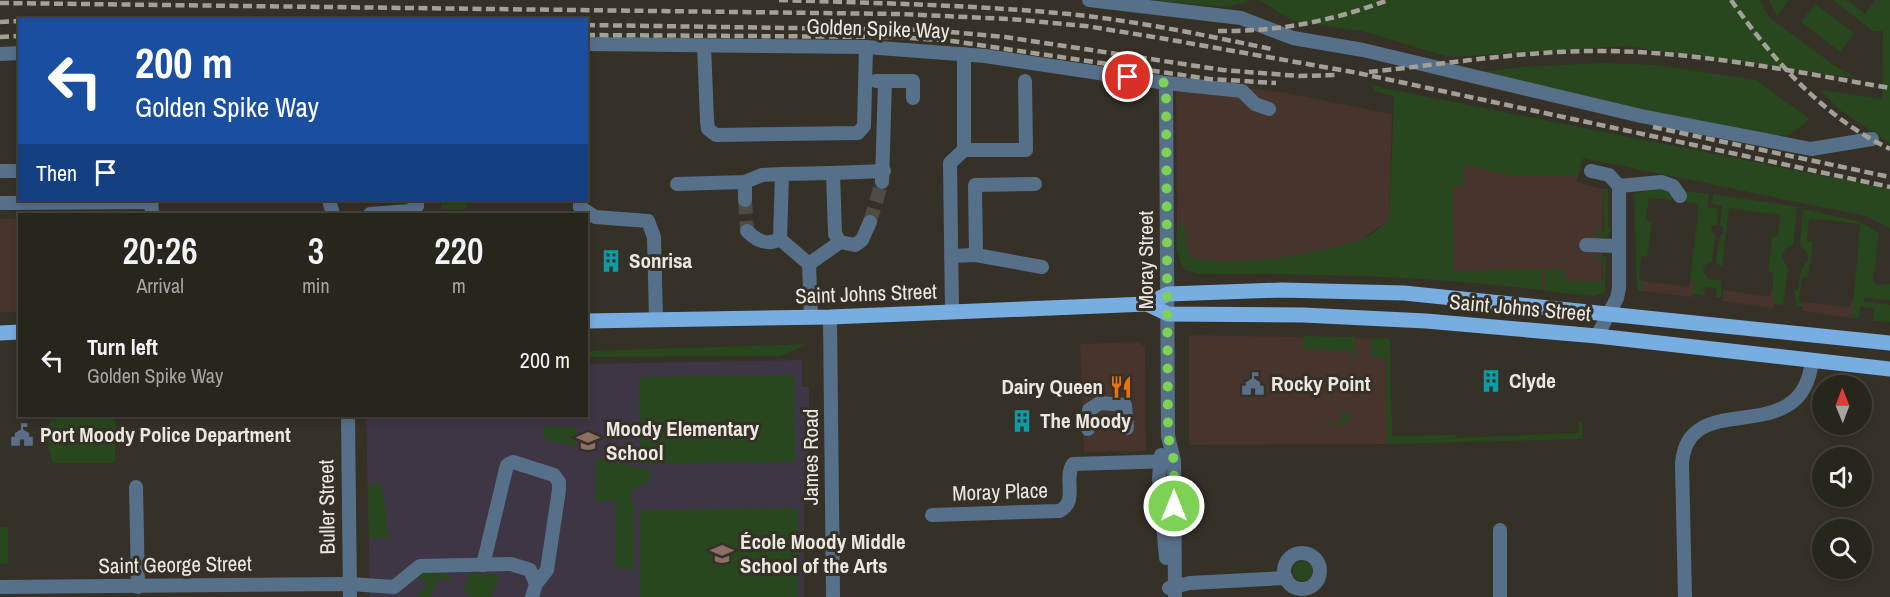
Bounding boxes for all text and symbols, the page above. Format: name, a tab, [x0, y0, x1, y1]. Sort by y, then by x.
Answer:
street label: Golden Spike Way	[806, 12, 950, 45]
text: 200 m	[135, 35, 233, 91]
icon: left	[36, 42, 114, 120]
pin	[1102, 51, 1153, 102]
icon: arrive	[1111, 60, 1144, 93]
text: Golden Spike Way	[135, 89, 319, 125]
icon: arrive	[89, 156, 122, 189]
text: Then	[36, 158, 77, 188]
street label: Moray Street	[1131, 211, 1160, 309]
text: 20:26	[123, 227, 198, 275]
text: 3	[308, 227, 324, 275]
text: 220	[434, 227, 483, 275]
place label: Sonrisa	[629, 246, 693, 275]
building icon: Sonrisa	[598, 248, 624, 274]
text: Arrival	[136, 272, 184, 299]
text: min	[302, 272, 330, 299]
text: m	[452, 272, 466, 299]
street label: Saint Johns Street	[795, 277, 937, 310]
street label: Saint Johns Street	[1448, 287, 1592, 328]
text: Turn left	[87, 332, 158, 362]
icon: left	[36, 344, 69, 377]
text: 200 m	[520, 345, 570, 375]
text: Golden Spike Way	[87, 362, 223, 389]
place label: Clyde	[1509, 366, 1556, 395]
building icon: Clyde	[1478, 368, 1504, 394]
place label: Rocky Point	[1271, 369, 1371, 398]
public building icon: Rocky Point	[1240, 371, 1266, 397]
place label: Dairy Queen	[1002, 372, 1103, 401]
restaurant icon: Dairy Queen	[1108, 374, 1134, 400]
north arrow	[1812, 375, 1872, 435]
map controls	[1812, 375, 1872, 579]
place label: The Moody	[1040, 406, 1131, 435]
building icon: The Moody	[1009, 408, 1035, 434]
street label: James Road	[796, 409, 825, 505]
place label: Moody Elementary School	[606, 414, 760, 467]
place label: Port Moody Police Department	[40, 420, 291, 449]
public building icon: Port Moody Police Department	[9, 422, 35, 448]
school or university icon: Moody Elementary School	[575, 428, 601, 454]
button: sound	[1812, 447, 1872, 507]
street label: Buller Street	[311, 459, 342, 555]
position arrow	[1142, 474, 1206, 538]
street label: Moray Place	[952, 475, 1048, 508]
button: search	[1812, 519, 1872, 579]
place label: École Moody Middle School of the Arts	[740, 527, 906, 580]
school or university icon: École Moody Middle School of the Arts	[709, 541, 735, 567]
street label: Saint George Street	[98, 549, 252, 580]

